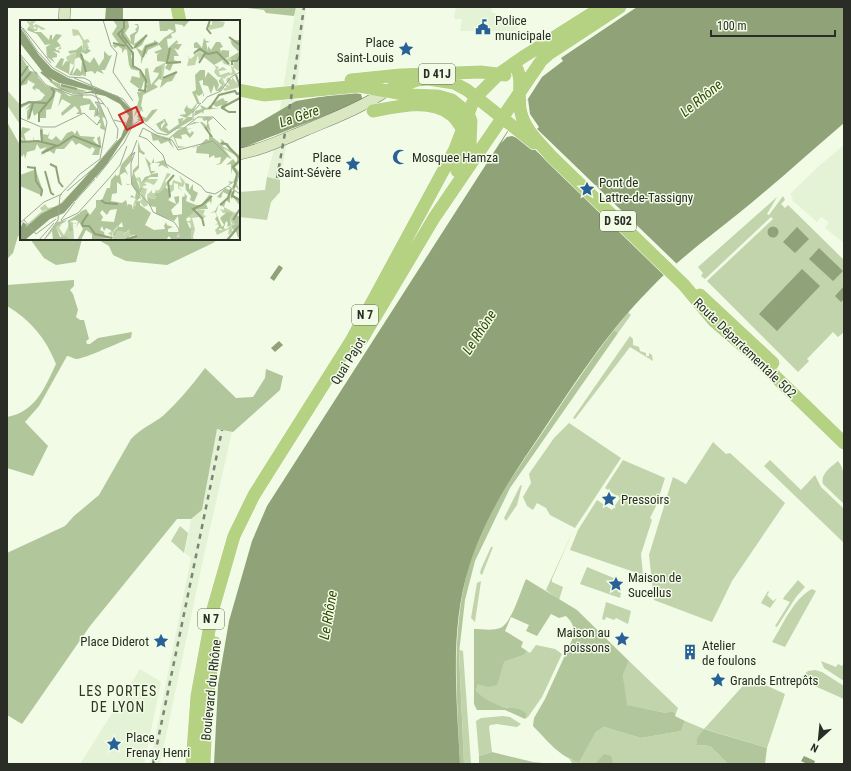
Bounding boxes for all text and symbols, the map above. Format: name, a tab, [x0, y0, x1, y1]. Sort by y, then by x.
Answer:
scale bar	[711, 12, 835, 38]
place label: Police municipale	[495, 13, 551, 43]
public building icon: Police municipale	[474, 18, 492, 36]
text: 100 m	[717, 19, 747, 33]
inset map	[20, 20, 240, 240]
place label: Place Saint-Louis	[337, 35, 394, 65]
place icon: Place Saint-Louis	[397, 40, 415, 58]
road number: D 41J	[419, 64, 455, 84]
water label: Le Rhône	[677, 76, 725, 120]
water label: La Gère	[277, 102, 321, 130]
mosque icon: Mosquee Hamza	[391, 148, 409, 166]
place label: Place Saint-Sévère	[277, 150, 341, 180]
place label: Mosquee Hamza	[412, 150, 498, 165]
place icon: Place Saint-Sévère	[344, 155, 362, 173]
place label: Pont de Lattre-de-Tassigny	[599, 175, 694, 205]
place icon: Pont de Lattre-de-Tassigny	[578, 180, 596, 198]
road number: D 502	[600, 211, 636, 231]
street label: Route Départementale 502	[691, 295, 799, 401]
road number: N 7	[352, 305, 378, 325]
water label: Le Rhône	[459, 307, 499, 357]
street label: Quai Pajot	[328, 334, 368, 387]
place icon: Pressoirs	[600, 490, 618, 508]
place label: Pressoirs	[621, 492, 669, 507]
place label: Maison de Sucellus	[628, 570, 681, 600]
place icon: Maison de Sucellus	[607, 575, 625, 593]
water label: Le Rhône	[316, 589, 340, 641]
road number: N 7	[198, 609, 224, 629]
place label: Maison au poissons	[557, 625, 610, 655]
place icon: Maison au poissons	[613, 630, 631, 648]
place icon: Place Diderot	[152, 632, 170, 650]
place label: Place Diderot	[80, 634, 149, 649]
place label: Atelier de foulons	[702, 638, 756, 668]
street label: Boulevard du Rhône	[198, 639, 224, 741]
building icon: Atelier de foulons	[681, 643, 699, 661]
place icon: Grands Entrepôts	[709, 671, 727, 689]
place label: Grands Entrepôts	[730, 673, 819, 688]
district label: LES PORTES DE LYON	[79, 683, 157, 715]
north arrow	[799, 719, 839, 759]
place label: Place Frenay Henri	[126, 730, 190, 760]
place icon: Place Frenay Henri	[105, 735, 123, 753]
text: N	[809, 740, 821, 755]

